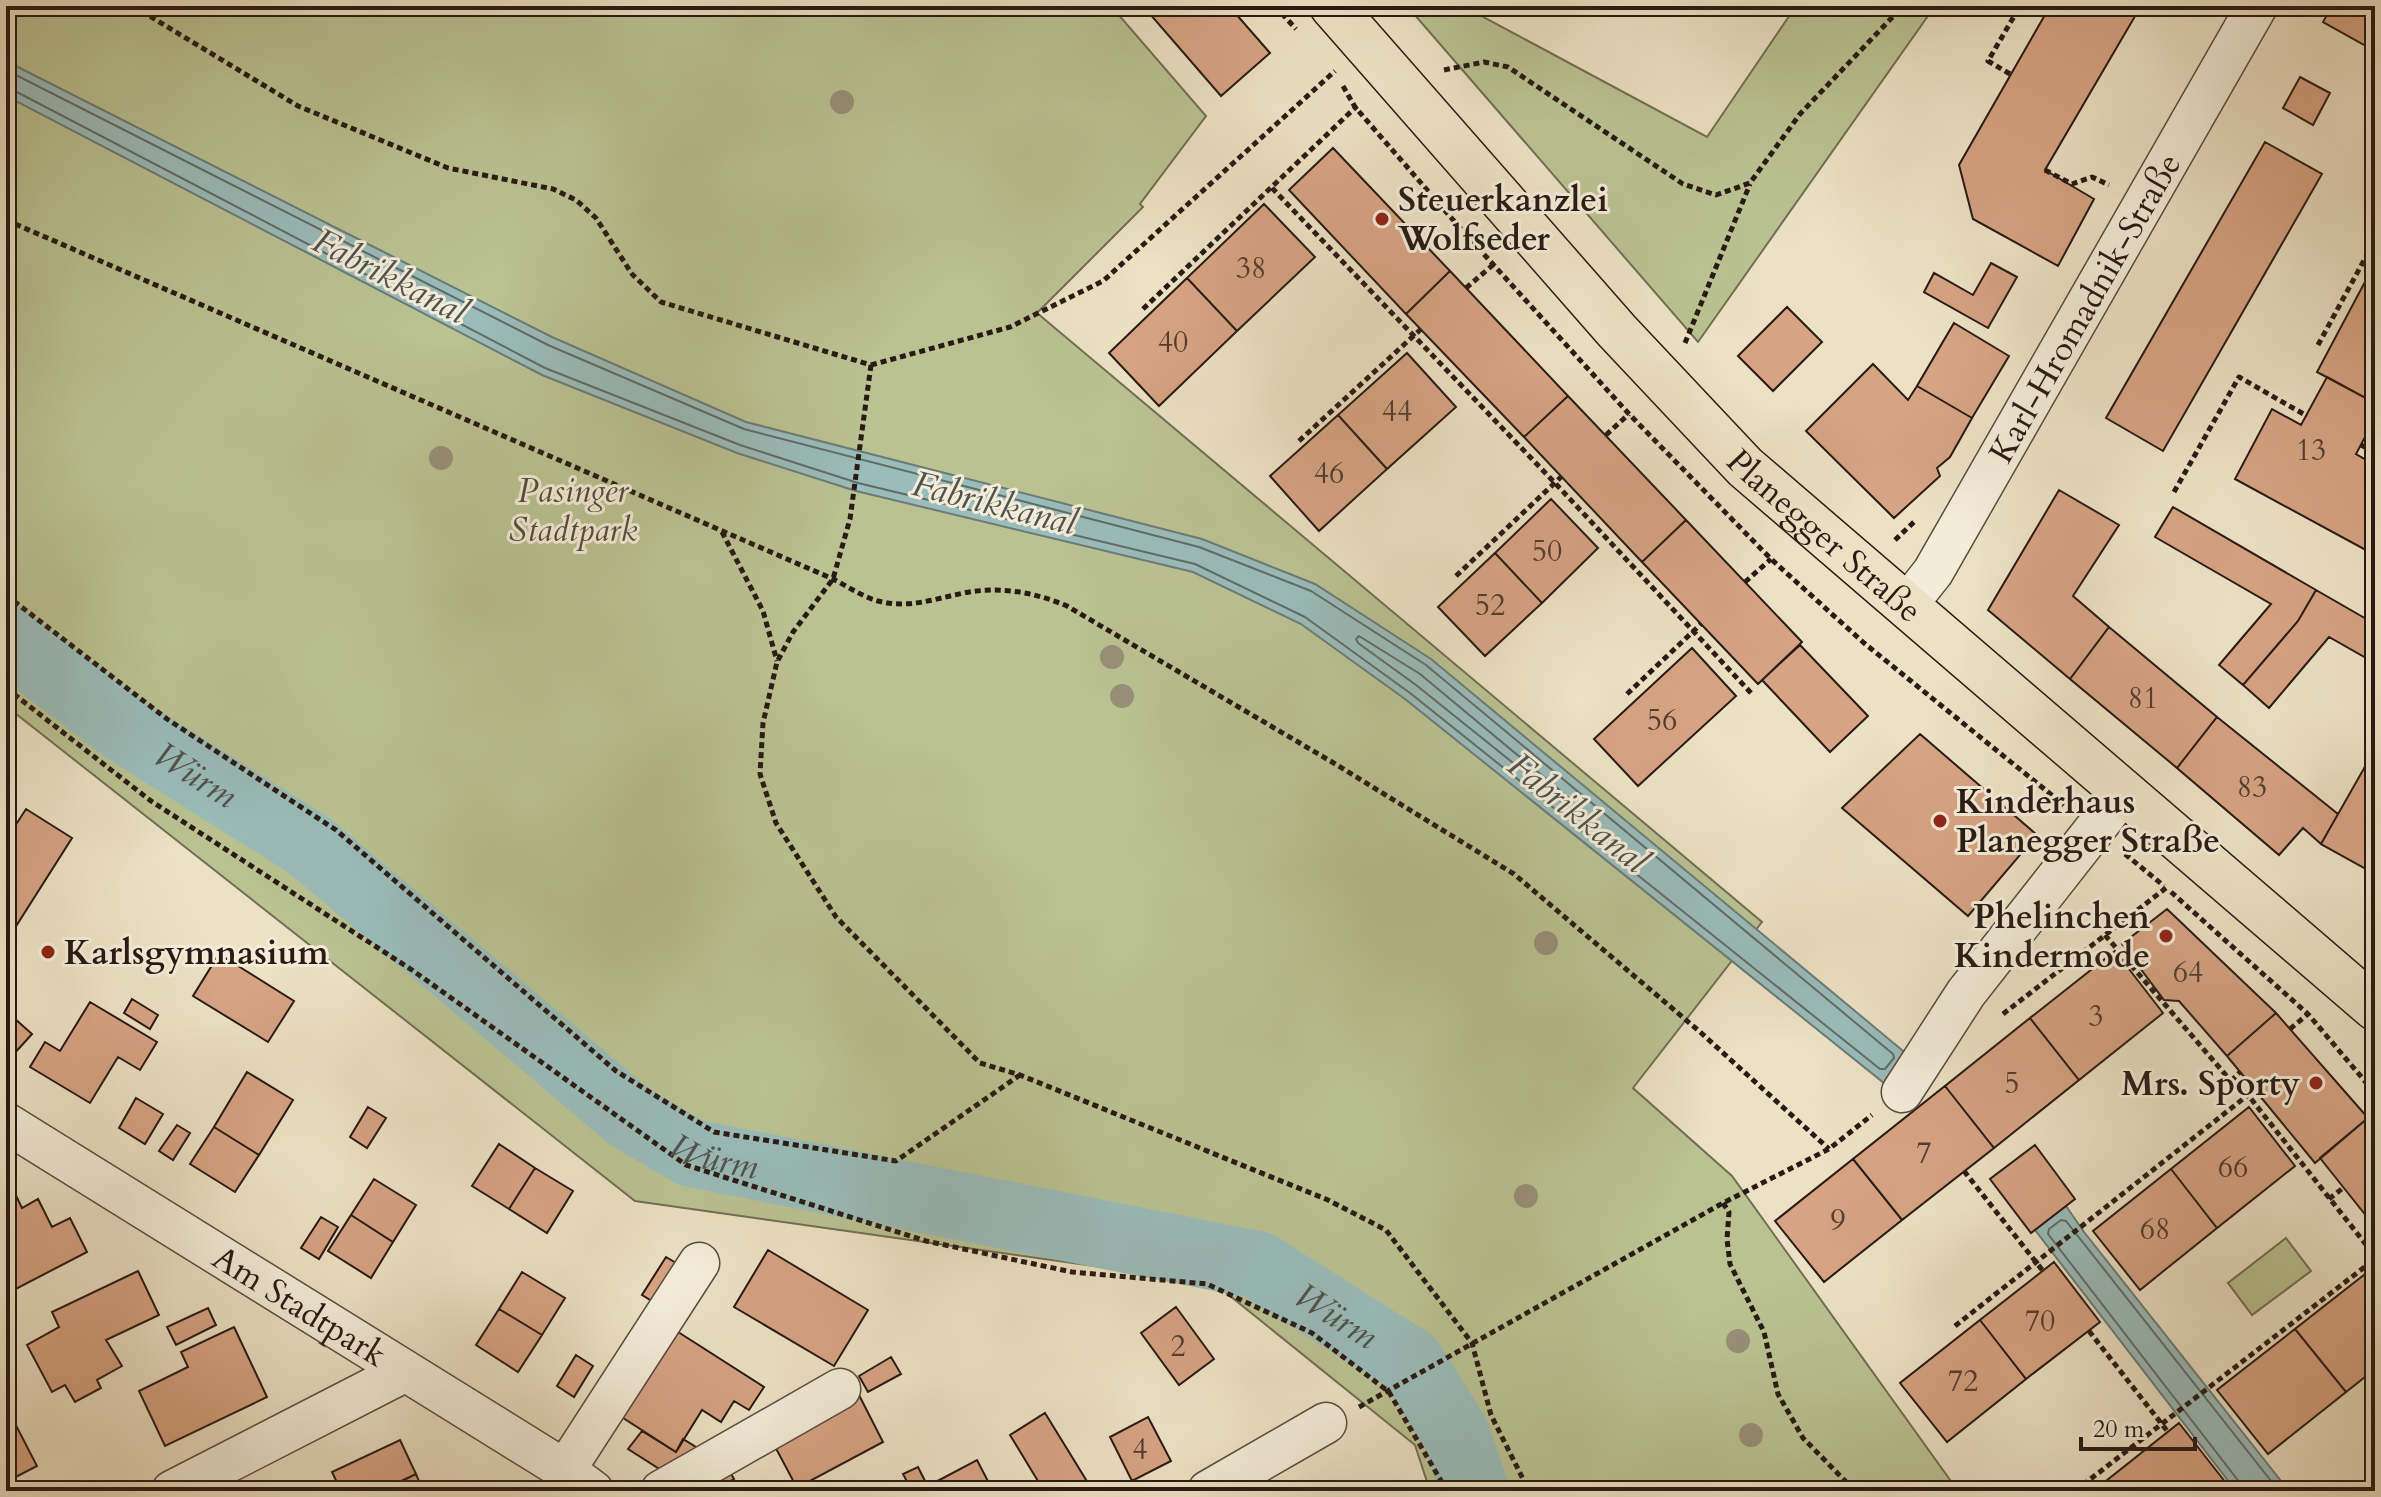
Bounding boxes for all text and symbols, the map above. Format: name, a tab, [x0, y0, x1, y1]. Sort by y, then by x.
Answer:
street label: Karl-Hromadnik-Straße	[1978, 145, 2192, 471]
place label: Steuerkanzlei Wolfseder	[1397, 177, 1608, 262]
marker: Steuerkanzlei Wolfseder	[1373, 210, 1391, 228]
water label: Fabrikkanal	[304, 216, 477, 337]
house number: 38	[1236, 248, 1266, 289]
house number: 40	[1158, 322, 1188, 363]
house number: 44	[1382, 391, 1412, 432]
house number: 13	[2296, 430, 2326, 471]
street label: Planegger Straße	[1716, 440, 1932, 633]
house number: 46	[1314, 453, 1344, 494]
water label: Fabrikkanal	[907, 459, 1083, 548]
park label: Pasinger Stadtpark	[509, 468, 638, 553]
house number: 50	[1532, 531, 1562, 572]
house number: 52	[1475, 585, 1505, 626]
house number: 81	[2128, 678, 2158, 719]
house number: 56	[1647, 700, 1677, 741]
water label: Würm	[144, 730, 247, 820]
water label: Fabrikkanal	[1497, 741, 1660, 886]
house number: 83	[2237, 767, 2267, 808]
place label: Kinderhaus Planegger Straße	[1956, 779, 2220, 864]
marker: Kinderhaus Planegger Straße	[1931, 812, 1949, 830]
place label: Phelinchen Kindermode	[1954, 894, 2150, 979]
marker: Phelinchen Kindermode	[2157, 927, 2175, 945]
place label: Karlsgymnasium	[64, 930, 330, 976]
marker: Karlsgymnasium	[39, 943, 57, 961]
house number: 64	[2173, 952, 2203, 993]
house number: 3	[2088, 996, 2104, 1037]
place label: Mrs. Sporty	[2121, 1061, 2300, 1107]
house number: 5	[2004, 1063, 2020, 1104]
marker: Mrs. Sporty	[2307, 1074, 2325, 1092]
water label: Würm	[659, 1122, 763, 1192]
house number: 7	[1916, 1133, 1932, 1174]
house number: 66	[2218, 1147, 2248, 1188]
house number: 9	[1830, 1200, 1846, 1241]
house number: 68	[2140, 1209, 2170, 1250]
street label: Am Stadtpark	[204, 1235, 396, 1378]
water label: Würm	[1284, 1271, 1387, 1361]
house number: 70	[2025, 1301, 2055, 1342]
house number: 2	[1170, 1326, 1186, 1367]
house number: 72	[1948, 1361, 1978, 1402]
scale bar	[2081, 1401, 2195, 1451]
text: 20 m	[2093, 1413, 2145, 1446]
house number: 4	[1132, 1429, 1148, 1470]

